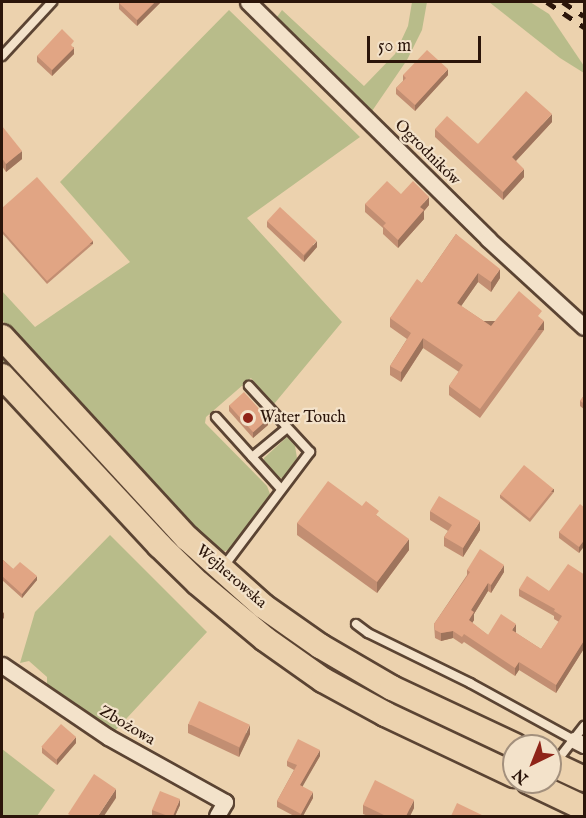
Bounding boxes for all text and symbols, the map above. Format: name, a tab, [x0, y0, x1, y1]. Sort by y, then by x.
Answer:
scale bar	[370, 24, 484, 62]
text: 50 m	[378, 35, 411, 58]
street label: Ogrodników	[390, 116, 464, 190]
place label: Water Touch	[260, 408, 346, 428]
marker: Water Touch	[241, 411, 255, 425]
street label: Wejherowska	[192, 541, 270, 613]
street label: Zbożowa	[96, 702, 158, 750]
north arrow	[502, 734, 562, 794]
text: N	[509, 764, 533, 788]

